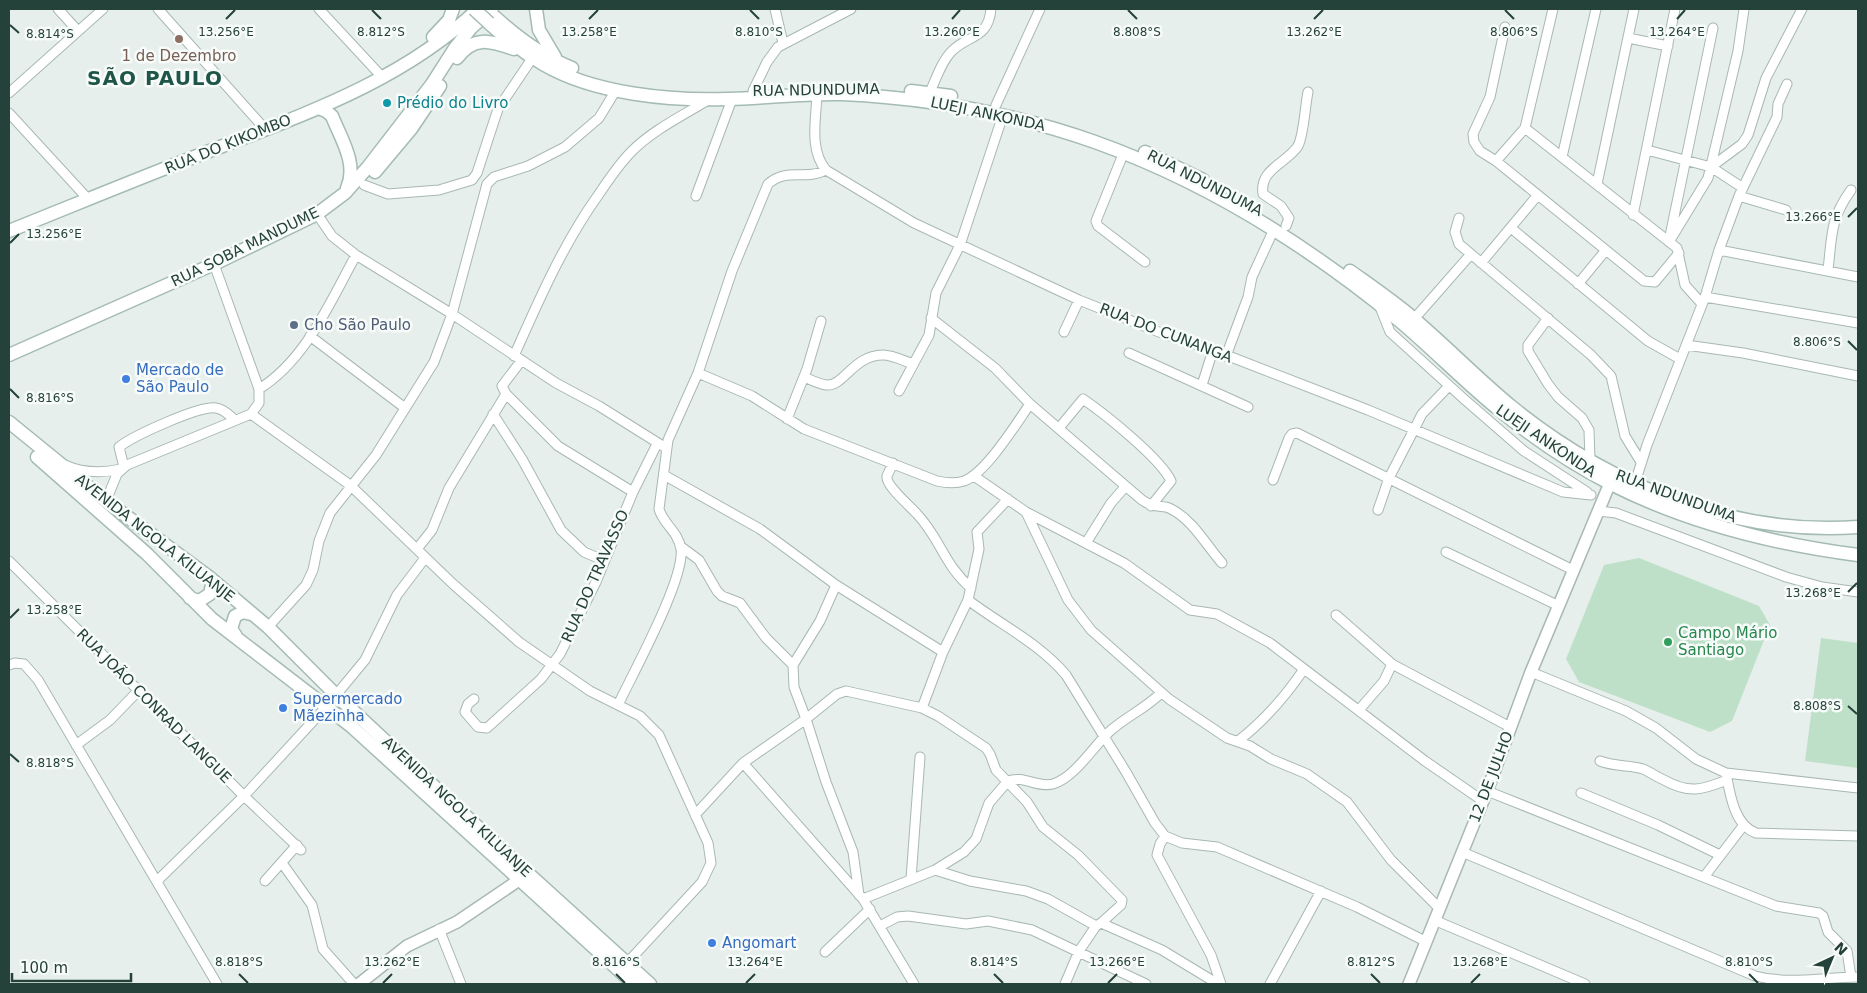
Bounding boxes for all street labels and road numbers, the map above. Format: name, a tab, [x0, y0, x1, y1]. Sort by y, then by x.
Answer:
street label: RUA NDUNDUMA	[752, 80, 880, 100]
street label: LUEJI ANKONDA	[929, 93, 1048, 135]
street label: RUA DO KIKOMBO	[162, 110, 294, 178]
street label: RUA NDUNDUMA	[1144, 146, 1266, 220]
street label: RUA SOBA MANDUME	[168, 203, 322, 291]
street label: RUA DO CUNANGA	[1097, 299, 1236, 367]
street label: LUEJI ANKONDA	[1493, 401, 1600, 482]
street label: RUA NDUNDUMA	[1613, 466, 1740, 526]
street label: AVENIDA NGOLA KILUANJE	[72, 470, 238, 606]
street label: RUA DO TRAVASSO	[558, 507, 632, 645]
street label: RUA JOÃO CONRAD LANGUE	[73, 624, 236, 787]
street label: 12 DE JULHO	[1465, 729, 1517, 825]
street label: AVENIDA NGOLA KILUANJE	[379, 733, 535, 881]

